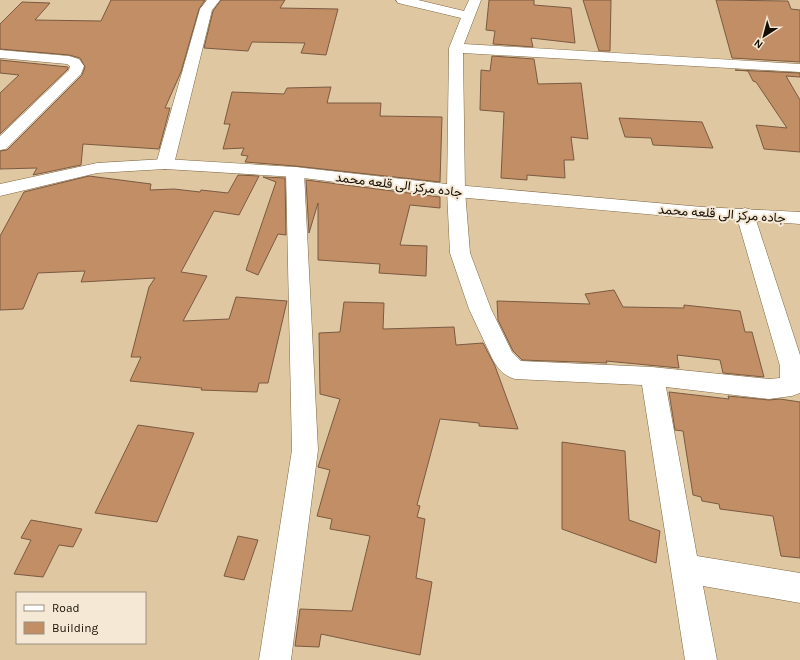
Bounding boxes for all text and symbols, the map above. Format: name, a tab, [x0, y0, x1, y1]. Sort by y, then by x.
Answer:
north arrow	[744, 16, 784, 56]
text: N	[751, 36, 765, 51]
street label: جاده مرکز الی قلعه محمد	[334, 169, 464, 201]
street label: جاده مرکز الی قلعه محمد	[658, 202, 787, 226]
legend	[16, 592, 146, 644]
text: Road	[52, 601, 80, 615]
text: Building	[52, 621, 99, 635]

